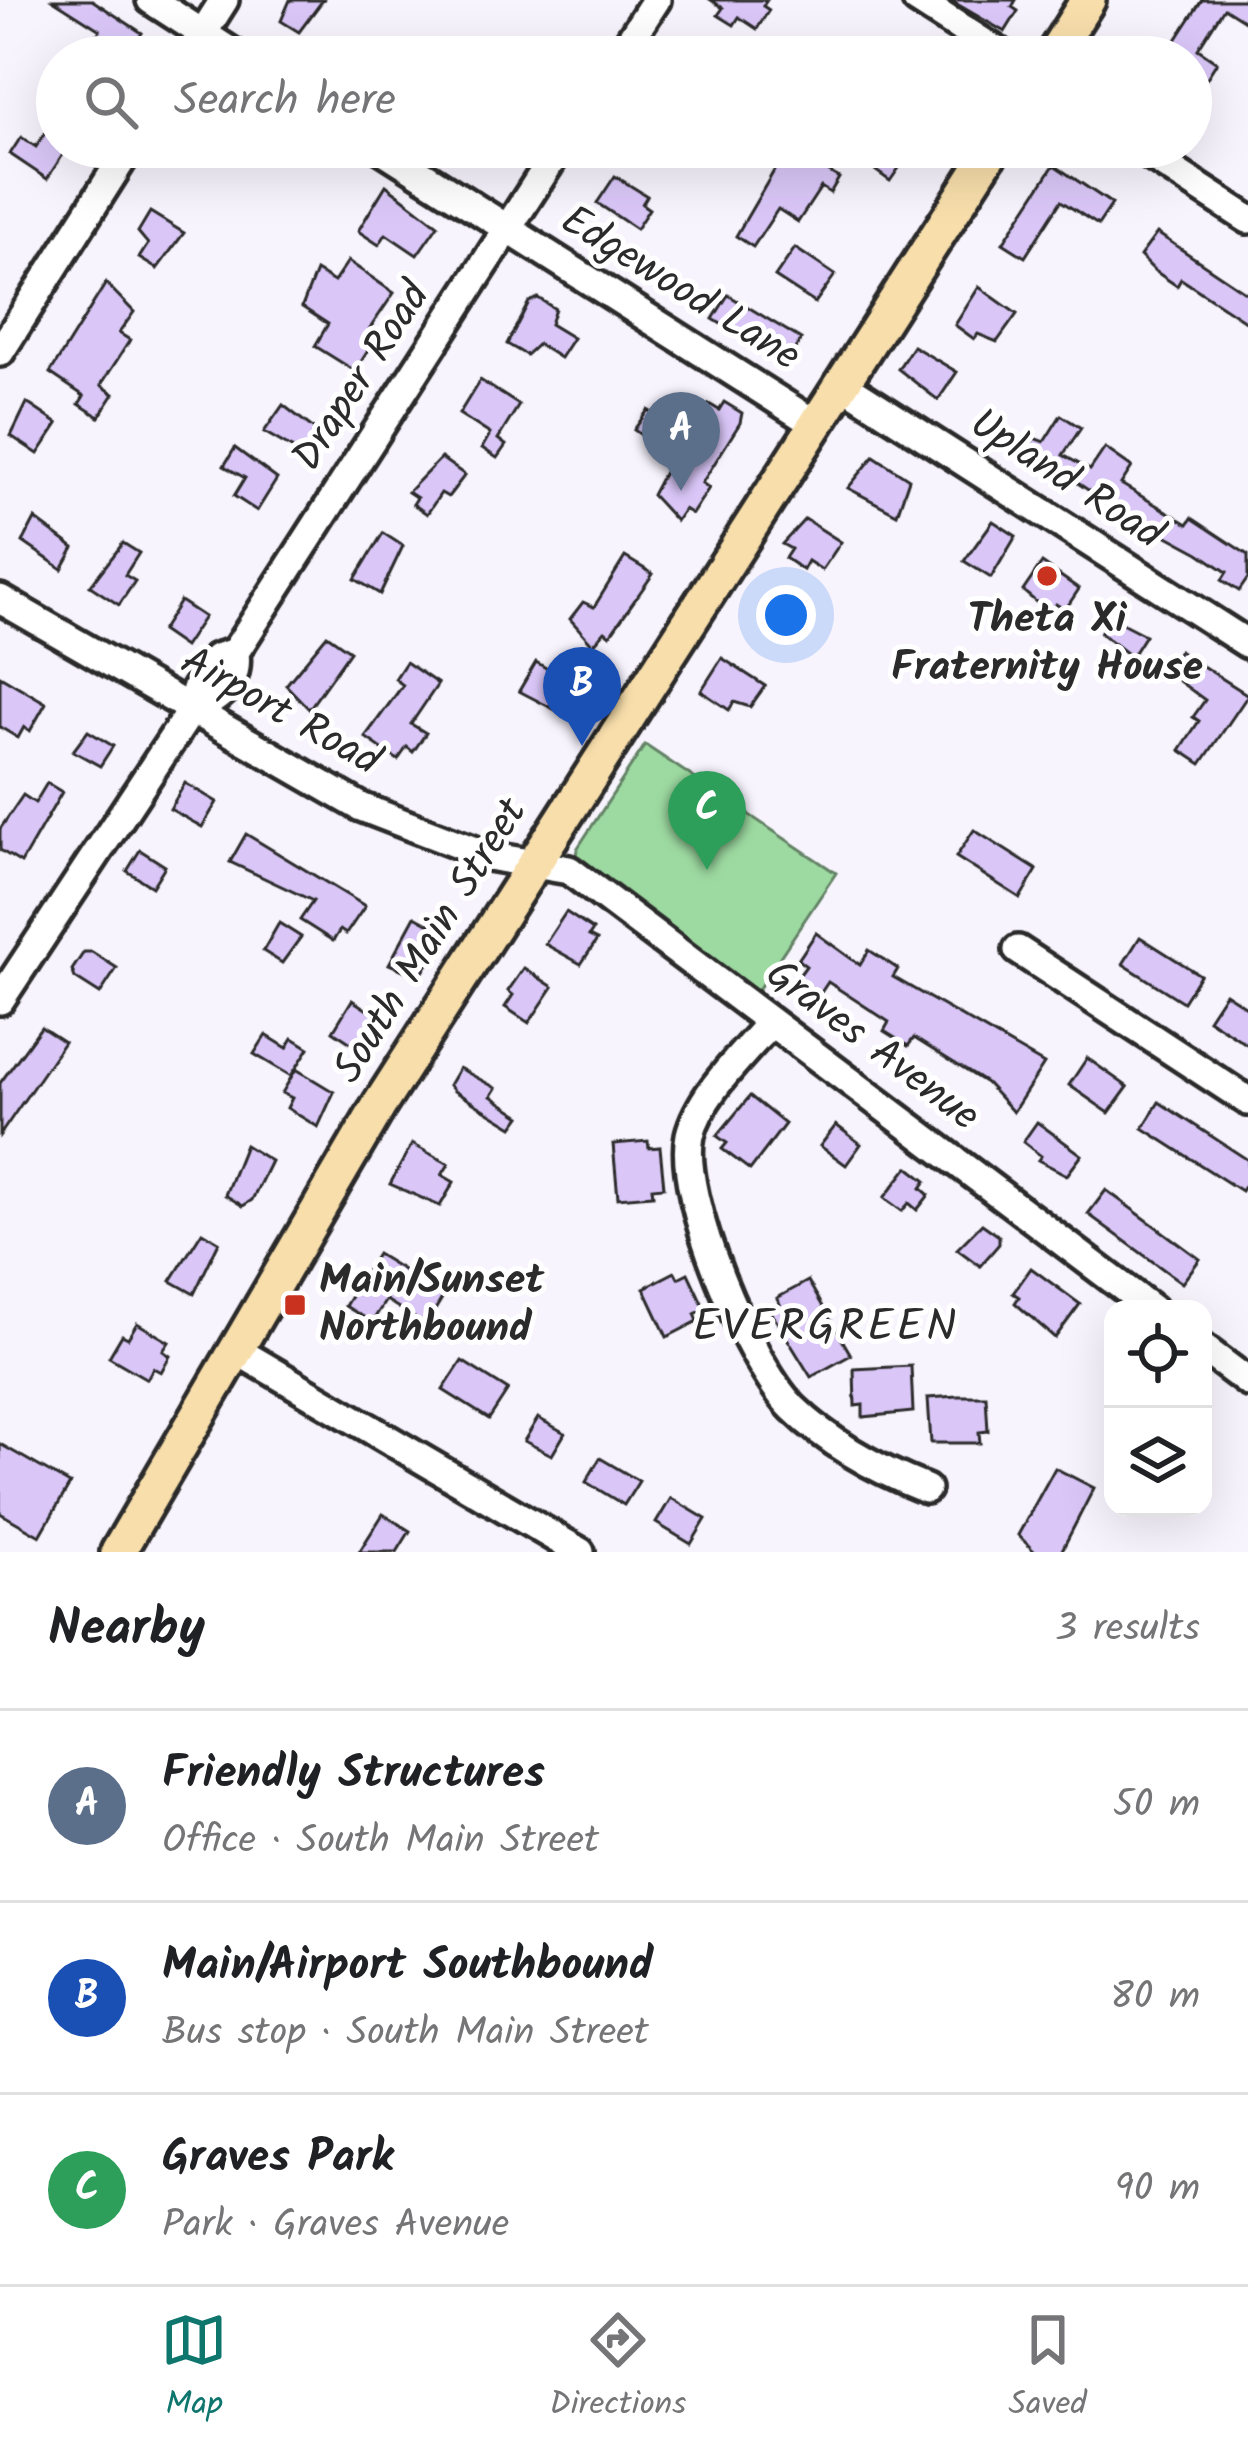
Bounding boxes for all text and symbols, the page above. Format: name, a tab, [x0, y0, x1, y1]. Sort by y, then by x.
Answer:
search box	[36, 36, 1212, 168]
text: Search here	[174, 66, 396, 138]
icon: search	[78, 69, 144, 135]
street label: Edgewood Lane	[547, 188, 813, 390]
street label: Draper Road	[275, 268, 449, 485]
pin: A	[642, 392, 720, 491]
street label: Upland Road	[956, 392, 1177, 568]
marker: Theta Xi Fraternity House	[1034, 563, 1060, 589]
your location	[756, 585, 816, 645]
place label: Theta Xi Fraternity House	[891, 587, 1203, 702]
street label: Airport Road	[168, 629, 393, 795]
pin: B	[543, 647, 621, 746]
pin: C	[668, 771, 746, 870]
street label: South Main Street	[316, 785, 546, 1097]
street label: Graves Avenue	[750, 943, 994, 1149]
place label: Main/Sunset Northbound	[319, 1248, 545, 1363]
marker: Main/Sunset Northbound	[282, 1292, 308, 1318]
district label: EVERGREEN	[693, 1292, 959, 1364]
map controls	[1104, 1300, 1212, 1516]
button: locate	[1104, 1300, 1212, 1408]
button: layers	[1104, 1408, 1212, 1516]
text: Nearby	[48, 1590, 205, 1671]
text: 3 results	[1055, 1599, 1200, 1661]
text: Friendly Structures	[162, 1739, 545, 1811]
text: A	[75, 1775, 99, 1837]
text: 50 m	[1113, 1775, 1200, 1837]
text: Office · South Main Street	[162, 1811, 599, 1873]
text: Main/Airport Southbound	[162, 1931, 653, 2003]
text: B	[75, 1967, 99, 2029]
text: 80 m	[1110, 1967, 1200, 2029]
text: Bus stop · South Main Street	[162, 2003, 649, 2065]
text: Graves Park	[162, 2123, 394, 2195]
text: C	[75, 2159, 99, 2221]
text: 90 m	[1115, 2159, 1200, 2221]
text: Park · Graves Avenue	[162, 2195, 509, 2257]
tab: Map	[161, 2307, 227, 2432]
tab: Directions	[549, 2307, 686, 2432]
tab: Saved	[1009, 2307, 1087, 2432]

